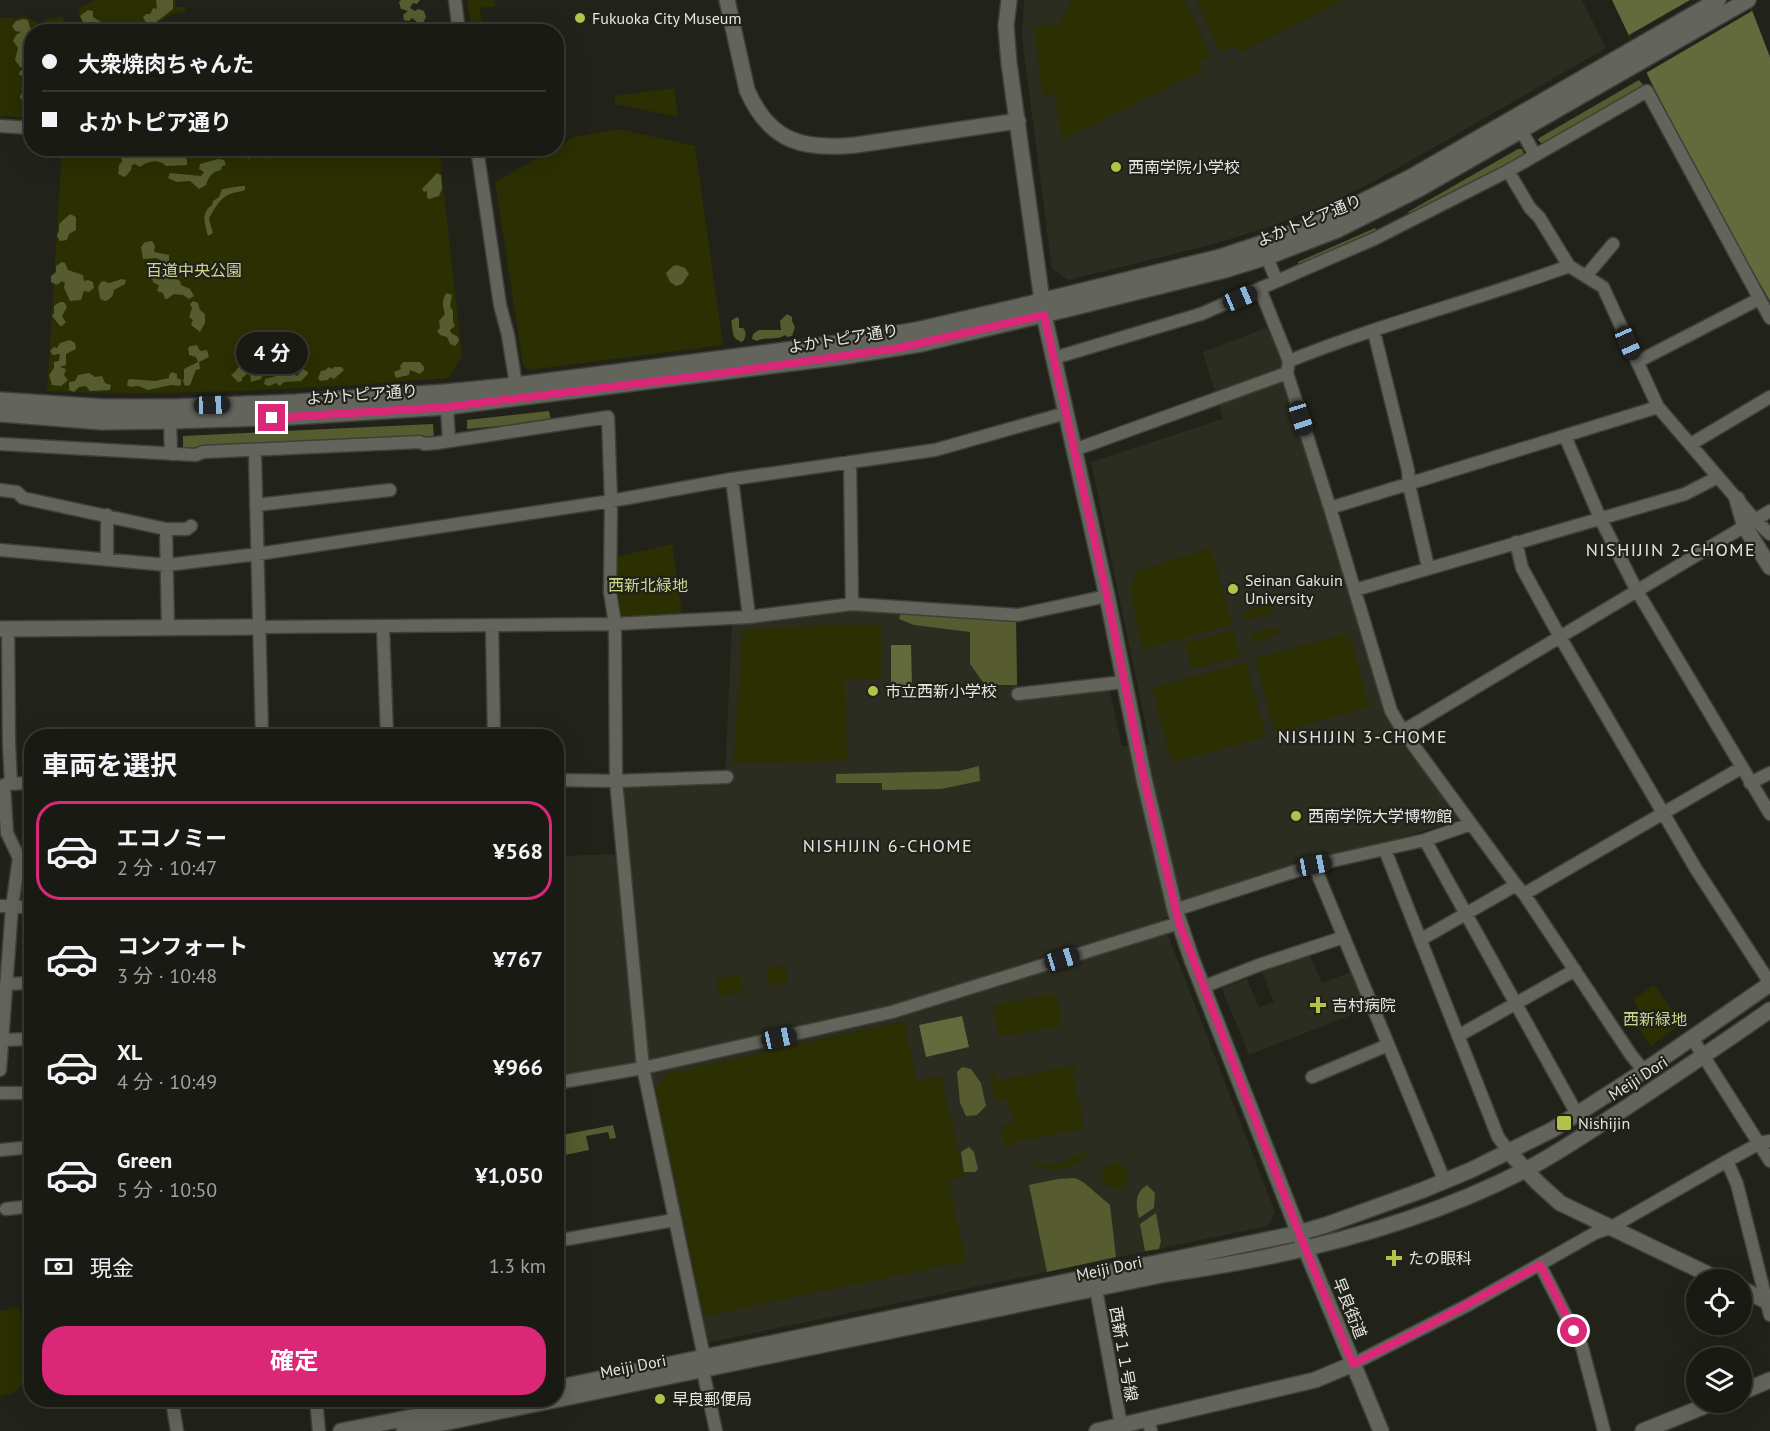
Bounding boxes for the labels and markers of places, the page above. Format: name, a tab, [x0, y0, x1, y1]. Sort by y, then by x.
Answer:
place label: Fukuoka City Museum	[592, 8, 741, 28]
marker: Fukuoka City Museum	[573, 11, 587, 25]
place label: 西南学院小学校	[1128, 157, 1240, 177]
marker: 西南学院小学校	[1109, 160, 1123, 174]
place label: Seinan Gakuin University	[1245, 570, 1343, 608]
marker: Seinan Gakuin University	[1226, 582, 1240, 596]
place label: 市立西新小学校	[885, 681, 997, 701]
marker: 市立西新小学校	[866, 684, 880, 698]
place label: 西南学院大学博物館	[1308, 806, 1452, 826]
marker: 西南学院大学博物館	[1289, 809, 1303, 823]
place label: 吉村病院	[1332, 995, 1396, 1015]
marker: 吉村病院	[1309, 996, 1327, 1014]
place label: Nishijin	[1578, 1113, 1630, 1133]
marker: Nishijin	[1555, 1114, 1573, 1132]
place label: たの眼科	[1408, 1248, 1472, 1268]
marker: たの眼科	[1385, 1249, 1403, 1267]
place label: 早良郵便局	[672, 1389, 752, 1409]
marker: 早良郵便局	[653, 1392, 667, 1406]

